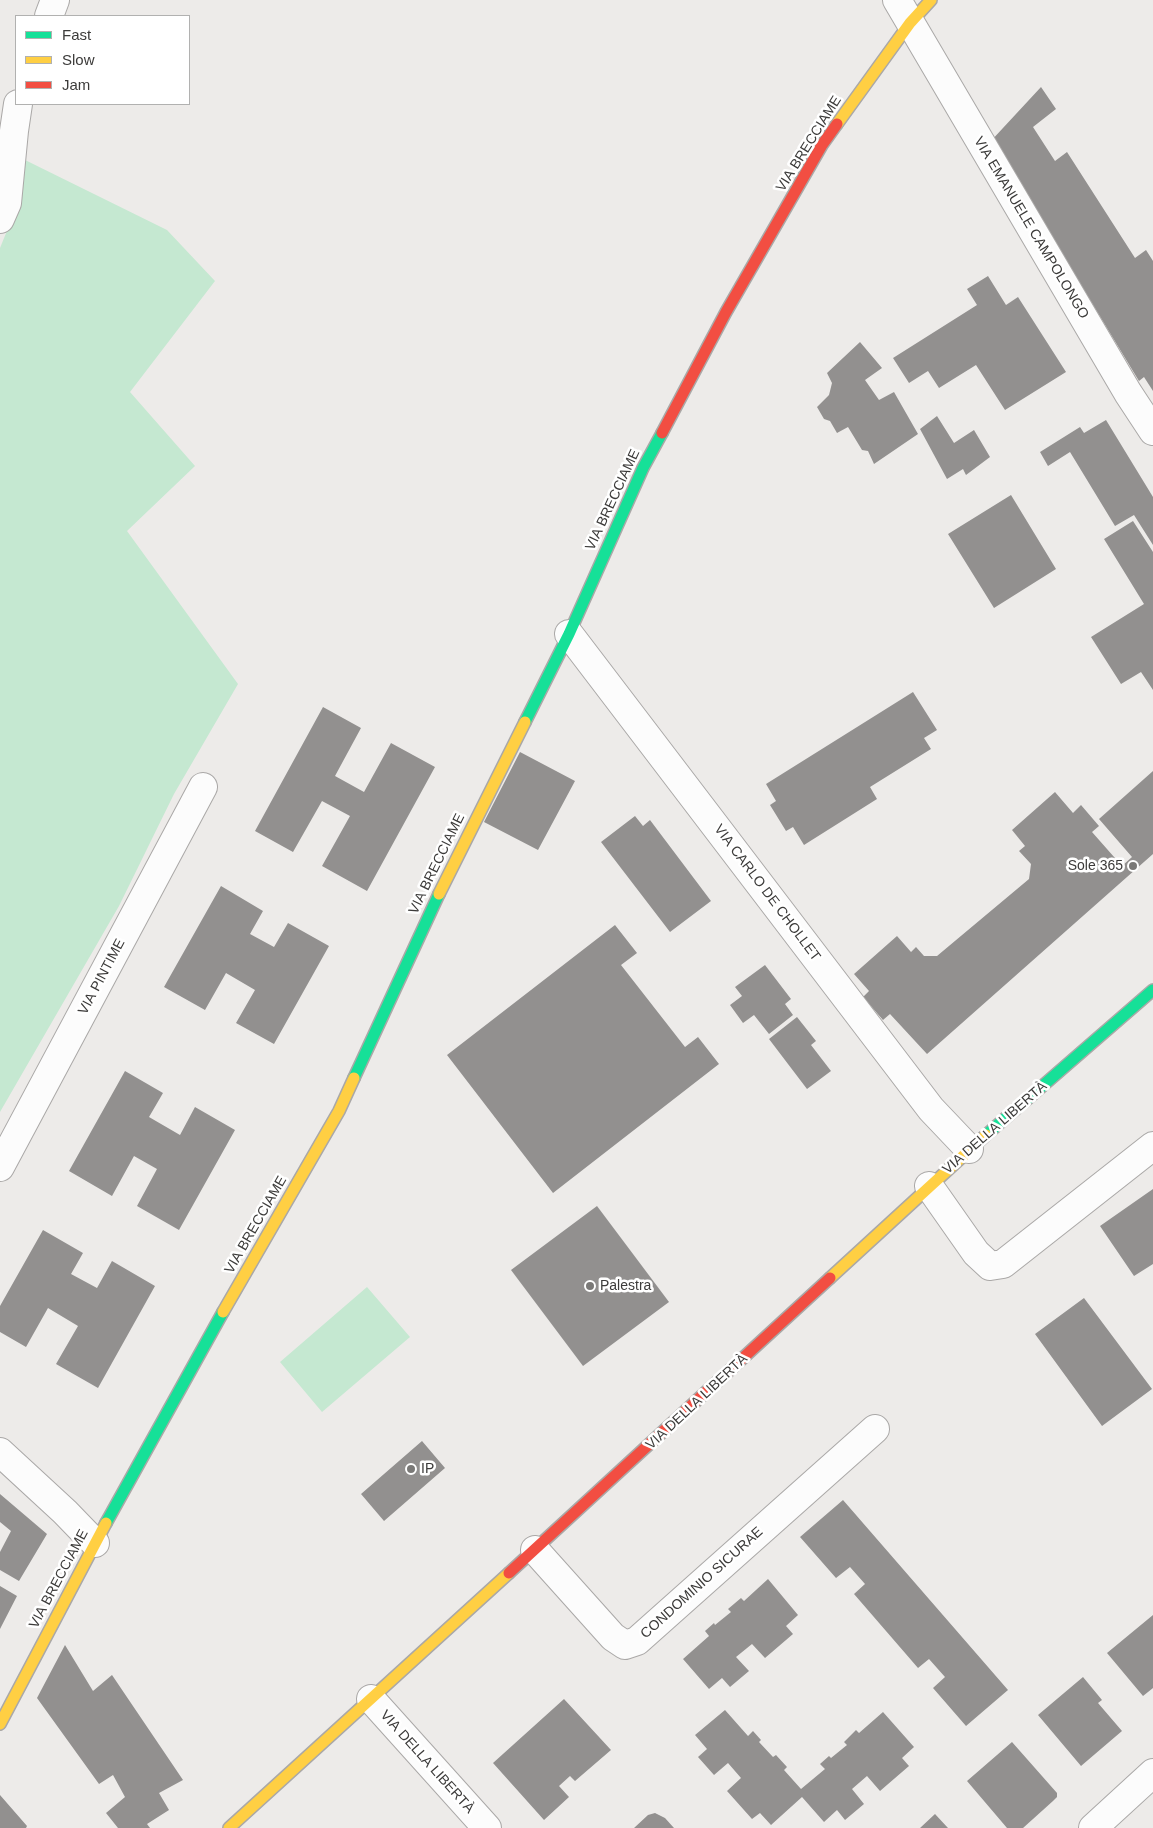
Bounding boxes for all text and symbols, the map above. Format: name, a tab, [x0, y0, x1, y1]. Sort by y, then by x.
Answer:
legend	[15, 15, 190, 105]
text: Fast	[62, 26, 91, 43]
text: Slow	[62, 51, 95, 68]
text: Jam	[62, 76, 90, 93]
street label: VIA BRECCIAME	[773, 93, 845, 195]
street label: VIA EMANUELE CAMPOLONGO	[970, 134, 1092, 322]
street label: VIA BRECCIAME	[582, 447, 644, 553]
street label: VIA BRECCIAME	[405, 811, 469, 917]
street label: VIA CARLO DE CHOLLET	[710, 821, 824, 965]
place label: Sole 365	[1068, 858, 1123, 874]
marker: Sole 365	[1127, 860, 1139, 872]
street label: VIA PINTIME	[75, 936, 129, 1018]
street label: VIA DELLA LIBERTÀ	[939, 1078, 1051, 1178]
street label: VIA BRECCIAME	[221, 1173, 291, 1277]
place label: Palestra	[600, 1278, 651, 1294]
marker: Palestra	[584, 1280, 596, 1292]
street label: VIA DELLA LIBERTÀ	[643, 1351, 751, 1453]
place label: IP	[421, 1461, 434, 1477]
marker: IP	[405, 1463, 417, 1475]
street label: CONDOMINIO SICURAE	[637, 1524, 767, 1642]
street label: VIA BRECCIAME	[26, 1527, 92, 1631]
street label: VIA DELLA LIBERTÀ	[376, 1707, 478, 1817]

